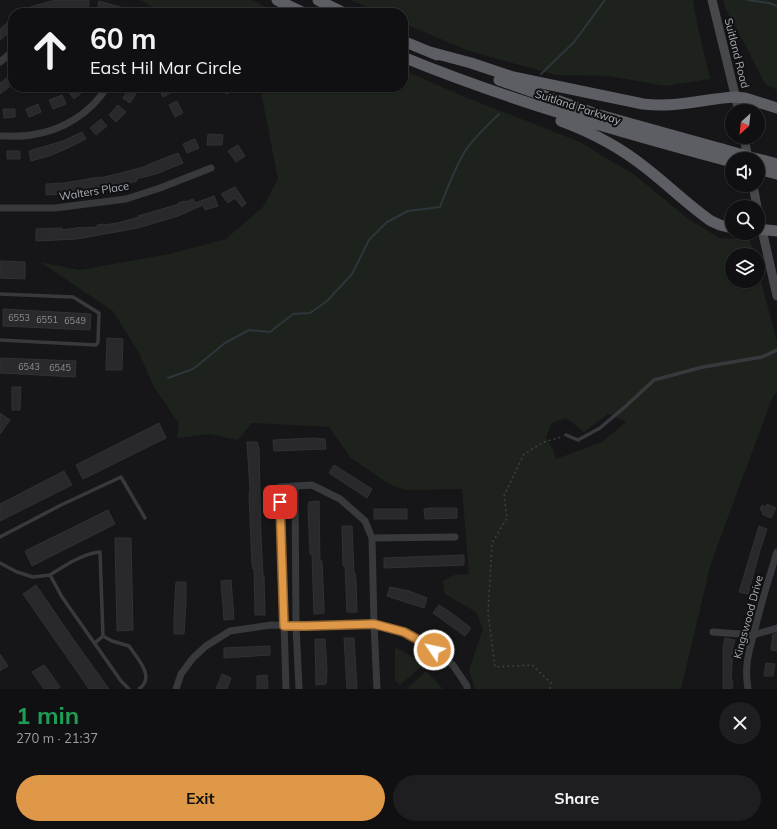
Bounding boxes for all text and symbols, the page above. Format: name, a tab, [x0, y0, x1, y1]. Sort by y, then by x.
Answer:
street label: Suitland Road	[722, 16, 752, 90]
text: 60 m	[90, 21, 156, 56]
icon: ahead	[24, 24, 76, 76]
text: East Hil Mar Circle	[90, 56, 242, 79]
street label: Suitland Parkway	[533, 86, 623, 128]
north arrow	[725, 104, 765, 144]
map controls	[725, 104, 765, 288]
button: sound	[725, 152, 765, 192]
street label: Walters Place	[58, 179, 130, 203]
button: search	[725, 200, 765, 240]
button: layers	[725, 248, 765, 288]
house number: 6553	[8, 312, 30, 323]
house number: 6551	[36, 314, 58, 325]
house number: 6549	[64, 315, 86, 326]
house number: 6543	[18, 361, 40, 372]
house number: 6545	[49, 362, 71, 373]
pin	[263, 485, 297, 519]
icon: arrive	[269, 491, 291, 513]
street label: Kingswood Drive	[730, 574, 766, 660]
position arrow	[413, 629, 455, 671]
text: 1 min	[16, 700, 79, 730]
button: close	[719, 702, 761, 744]
text: 270 m · 21:37	[16, 730, 98, 746]
button: Exit	[16, 775, 385, 821]
button: Share	[393, 775, 761, 821]

